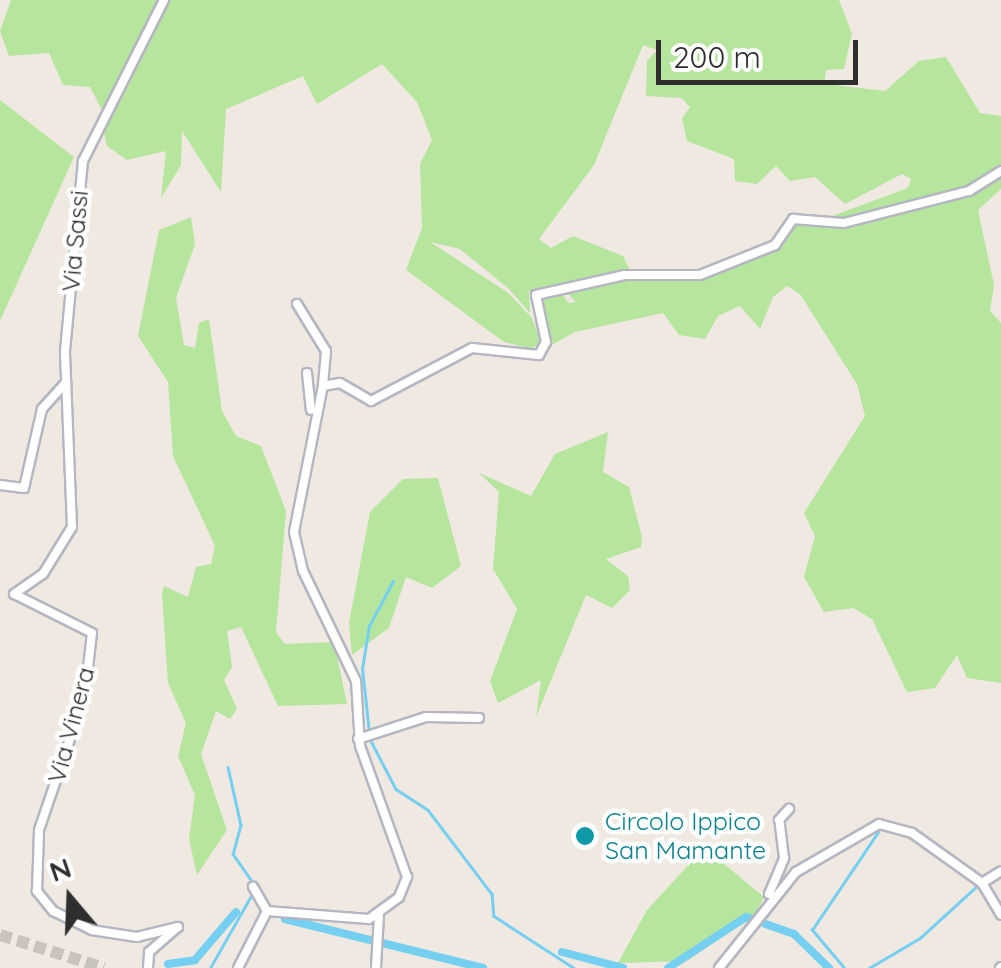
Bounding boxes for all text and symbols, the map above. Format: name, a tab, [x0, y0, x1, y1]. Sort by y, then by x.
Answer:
scale bar	[661, 20, 864, 82]
text: 200 m	[673, 38, 761, 76]
street label: Via Sassi	[56, 189, 94, 293]
street label: Via Vinera	[41, 664, 101, 786]
place label: Circolo Ippico San Mamante	[605, 807, 766, 866]
marker: Circolo Ippico San Mamante	[574, 825, 596, 847]
north arrow	[20, 848, 120, 948]
text: N	[45, 849, 76, 889]

